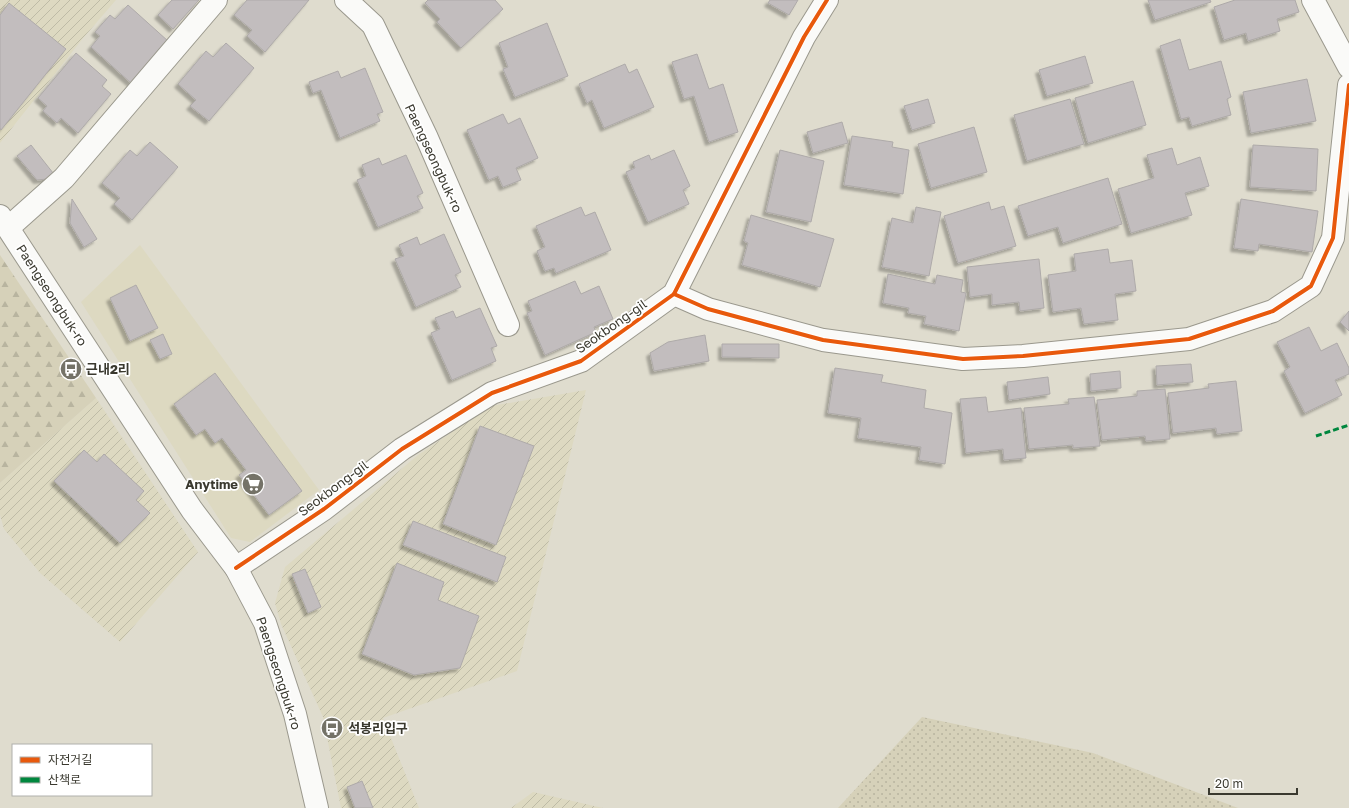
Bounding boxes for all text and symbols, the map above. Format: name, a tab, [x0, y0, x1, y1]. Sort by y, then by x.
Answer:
street label: Paengseongbuk-ro	[402, 101, 466, 215]
street label: Paengseongbuk-ro	[13, 241, 91, 349]
street label: Seokbong-gil	[572, 296, 650, 356]
bus stop icon: 근내2리	[58, 356, 84, 382]
place label: 근내2리	[86, 361, 130, 377]
street label: Seokbong-gil	[295, 457, 371, 519]
supermarket icon: Anytime	[240, 471, 266, 497]
place label: Anytime	[185, 476, 238, 492]
street label: Paengseongbuk-ro	[253, 614, 305, 732]
bus stop icon: 석봉리입구	[319, 715, 345, 741]
place label: 석봉리입구	[348, 720, 408, 736]
legend	[12, 744, 152, 796]
text: 자전거길	[48, 752, 92, 767]
scale bar	[1209, 770, 1297, 796]
text: 산책로	[48, 772, 81, 787]
text: 20 m	[1215, 776, 1243, 791]

